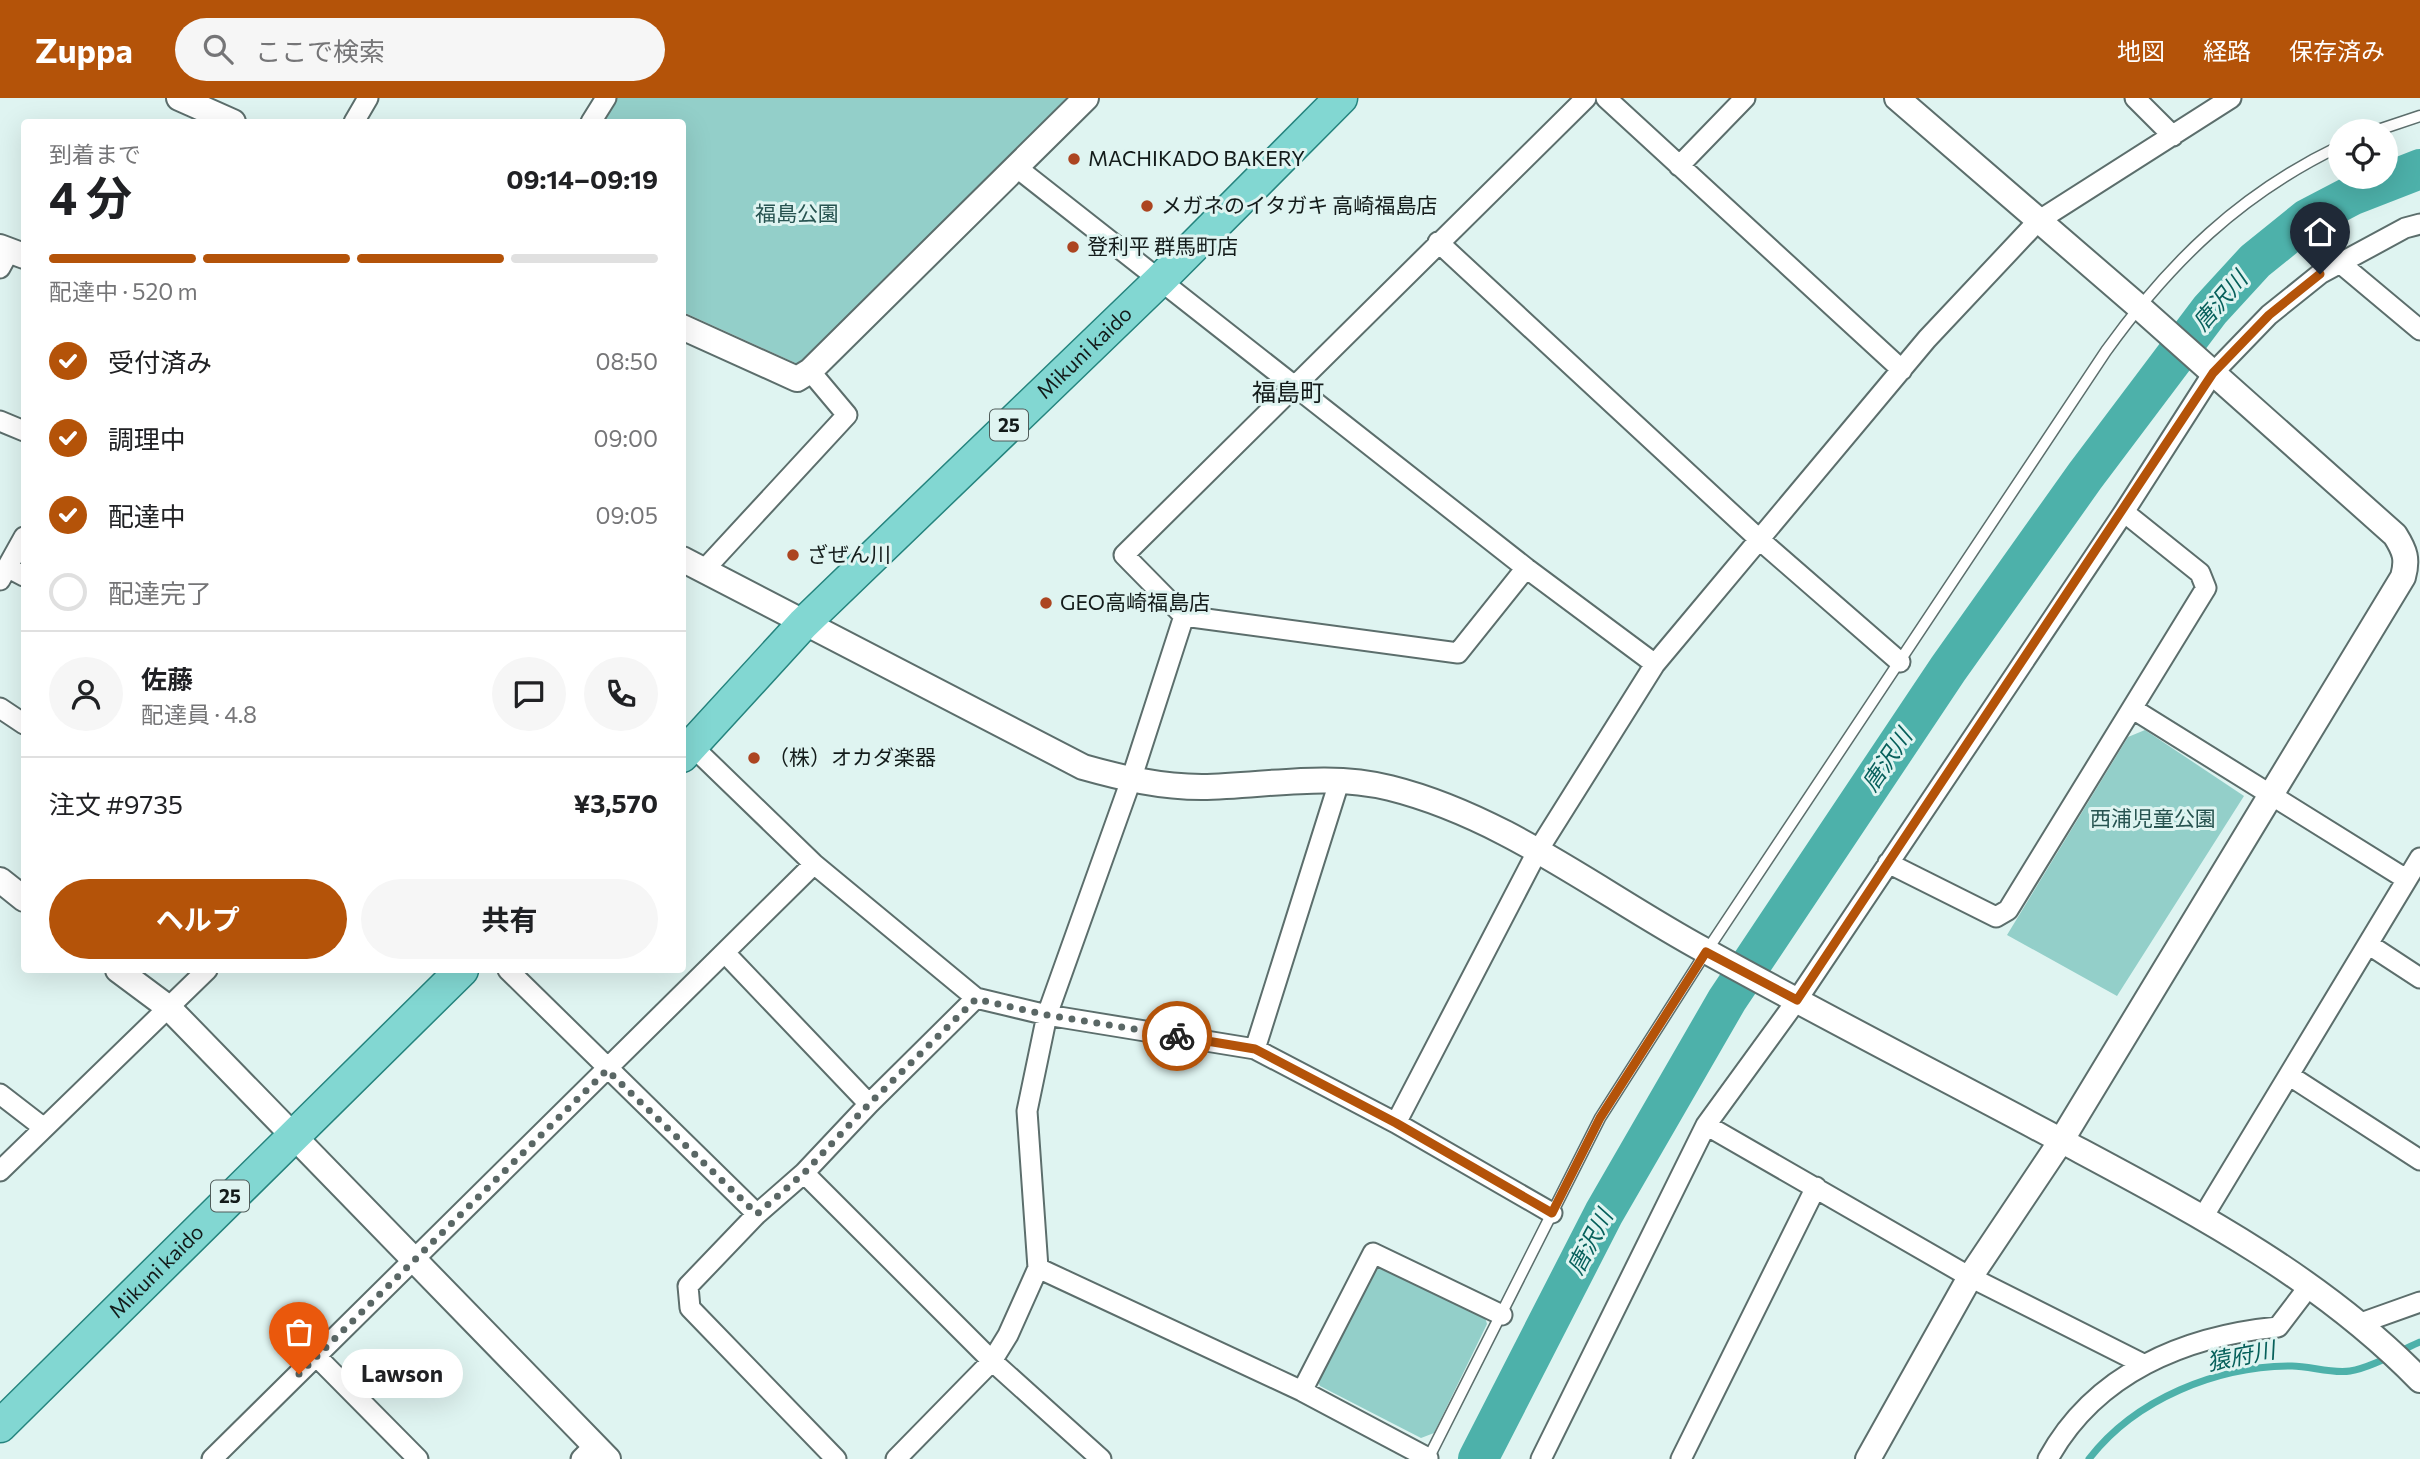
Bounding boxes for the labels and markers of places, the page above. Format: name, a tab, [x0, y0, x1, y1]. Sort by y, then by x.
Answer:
place label: MACHIKADO BAKERY	[1088, 145, 1305, 170]
marker: MACHIKADO BAKERY	[1066, 151, 1082, 167]
place label: メガネのイタガキ 高崎福島店	[1161, 192, 1437, 217]
marker: メガネのイタガキ 高崎福島店	[1139, 198, 1155, 214]
pin	[2290, 202, 2350, 274]
place label: 登利平 群馬町店	[1087, 233, 1238, 258]
marker: 登利平 群馬町店	[1065, 239, 1081, 255]
place label: ざぜん川	[807, 541, 891, 566]
marker: ざぜん川	[785, 547, 801, 563]
place label: GEO高崎福島店	[1060, 589, 1210, 614]
marker: GEO高崎福島店	[1038, 595, 1054, 611]
place label: （株）オカダ楽器	[768, 744, 936, 769]
marker: （株）オカダ楽器	[746, 750, 762, 766]
pin	[269, 1302, 329, 1374]
callout: Lawson	[341, 1350, 464, 1398]

